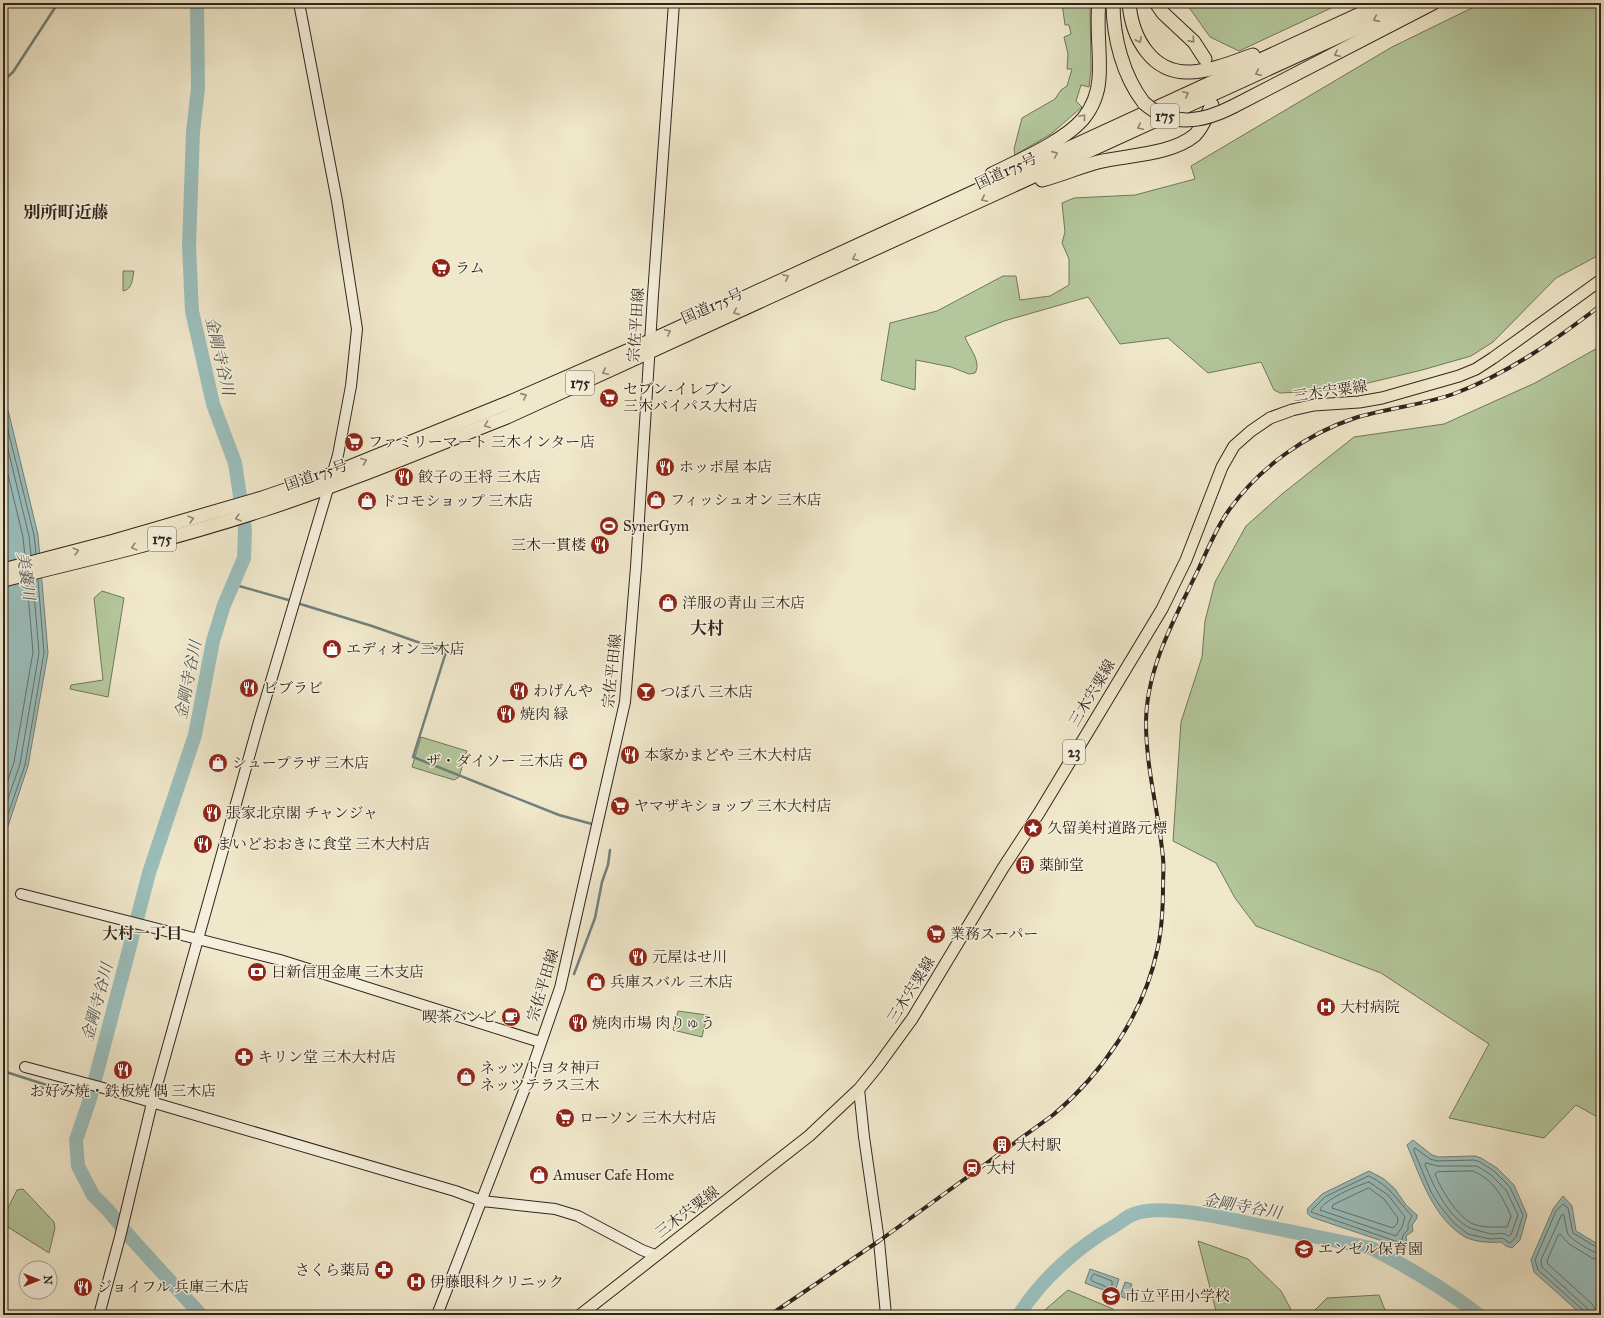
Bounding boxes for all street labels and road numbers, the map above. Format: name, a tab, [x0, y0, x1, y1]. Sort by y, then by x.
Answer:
road number: 175	[1151, 104, 1179, 128]
street label: 国道175号	[972, 149, 1040, 193]
street label: 国道175号	[678, 284, 746, 328]
street label: 宗佐平田線	[624, 287, 648, 363]
road number: 175	[566, 371, 594, 395]
street label: 三木宍粟線	[1292, 377, 1368, 405]
street label: 国道175号	[282, 456, 350, 494]
road number: 175	[148, 527, 176, 551]
street label: 宗佐平田線	[599, 633, 625, 709]
street label: 三木宍粟線	[1065, 656, 1119, 730]
road number: 23	[1063, 740, 1085, 764]
street label: 宗佐平田線	[523, 946, 563, 1024]
street label: 三木宍粟線	[883, 953, 939, 1027]
street label: 三木宍粟線	[652, 1182, 722, 1242]

